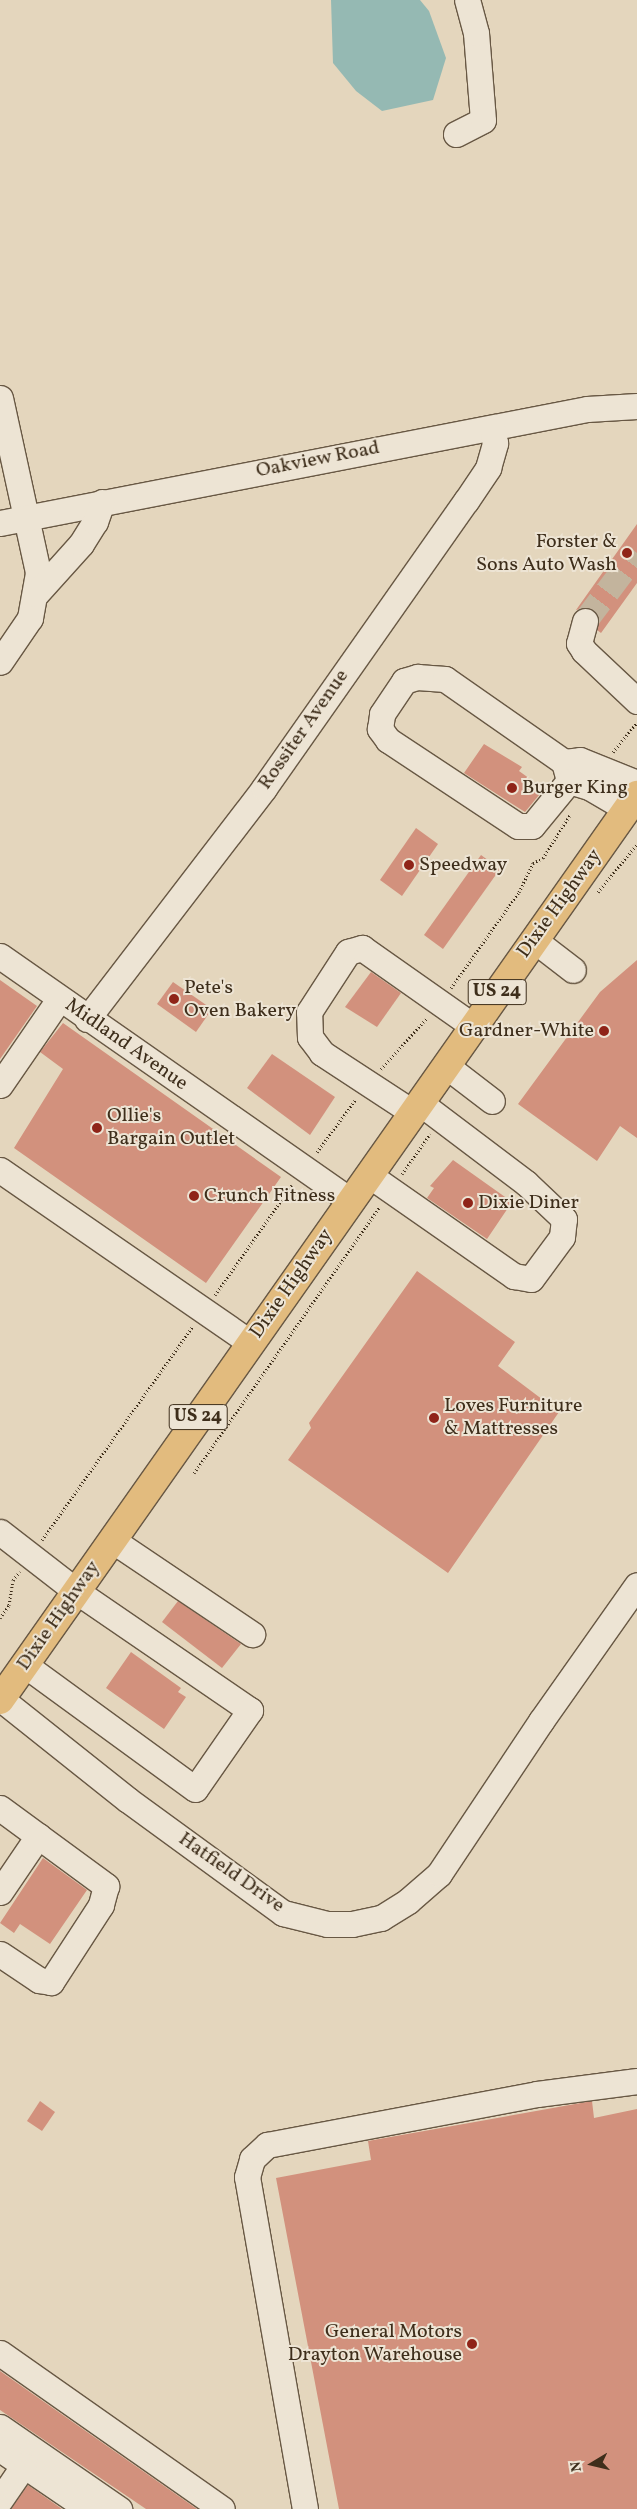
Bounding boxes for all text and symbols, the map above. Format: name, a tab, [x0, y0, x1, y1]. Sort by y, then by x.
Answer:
street label: Oakview Road	[254, 436, 382, 484]
place label: Forster & Sons Auto Wash	[475, 530, 617, 577]
marker: Forster & Sons Auto Wash	[621, 547, 633, 559]
street label: Rossiter Avenue	[254, 665, 354, 795]
place label: Burger King	[522, 776, 628, 800]
marker: Burger King	[506, 782, 518, 794]
street label: Dixie Highway	[512, 845, 608, 963]
place label: Speedway	[419, 853, 507, 877]
marker: Speedway	[403, 859, 415, 871]
place label: Pete's Oven Bakery	[184, 976, 296, 1023]
road number: US 24	[467, 976, 527, 1009]
marker: Pete's Oven Bakery	[168, 993, 180, 1005]
street label: Midland Avenue	[60, 994, 192, 1096]
place label: Gardner-White	[459, 1019, 594, 1043]
marker: Gardner-White	[598, 1025, 610, 1037]
place label: Ollie's Bargain Outlet	[107, 1104, 235, 1151]
marker: Ollie's Bargain Outlet	[91, 1122, 103, 1134]
place label: Crunch Fitness	[204, 1184, 335, 1208]
marker: Crunch Fitness	[188, 1190, 200, 1202]
place label: Dixie Diner	[478, 1191, 579, 1215]
marker: Dixie Diner	[462, 1197, 474, 1209]
street label: Dixie Highway	[245, 1224, 339, 1344]
place label: Loves Furniture & Mattresses	[444, 1394, 582, 1441]
road number: US 24	[168, 1400, 228, 1434]
marker: Loves Furniture & Mattresses	[428, 1412, 440, 1424]
street label: Dixie Highway	[12, 1556, 106, 1676]
street label: Hatfield Drive	[173, 1828, 289, 1918]
place label: General Motors Drayton Warehouse	[287, 2320, 462, 2367]
marker: General Motors Drayton Warehouse	[466, 2338, 478, 2350]
north arrow	[567, 2439, 617, 2489]
text: N	[567, 2460, 587, 2473]

